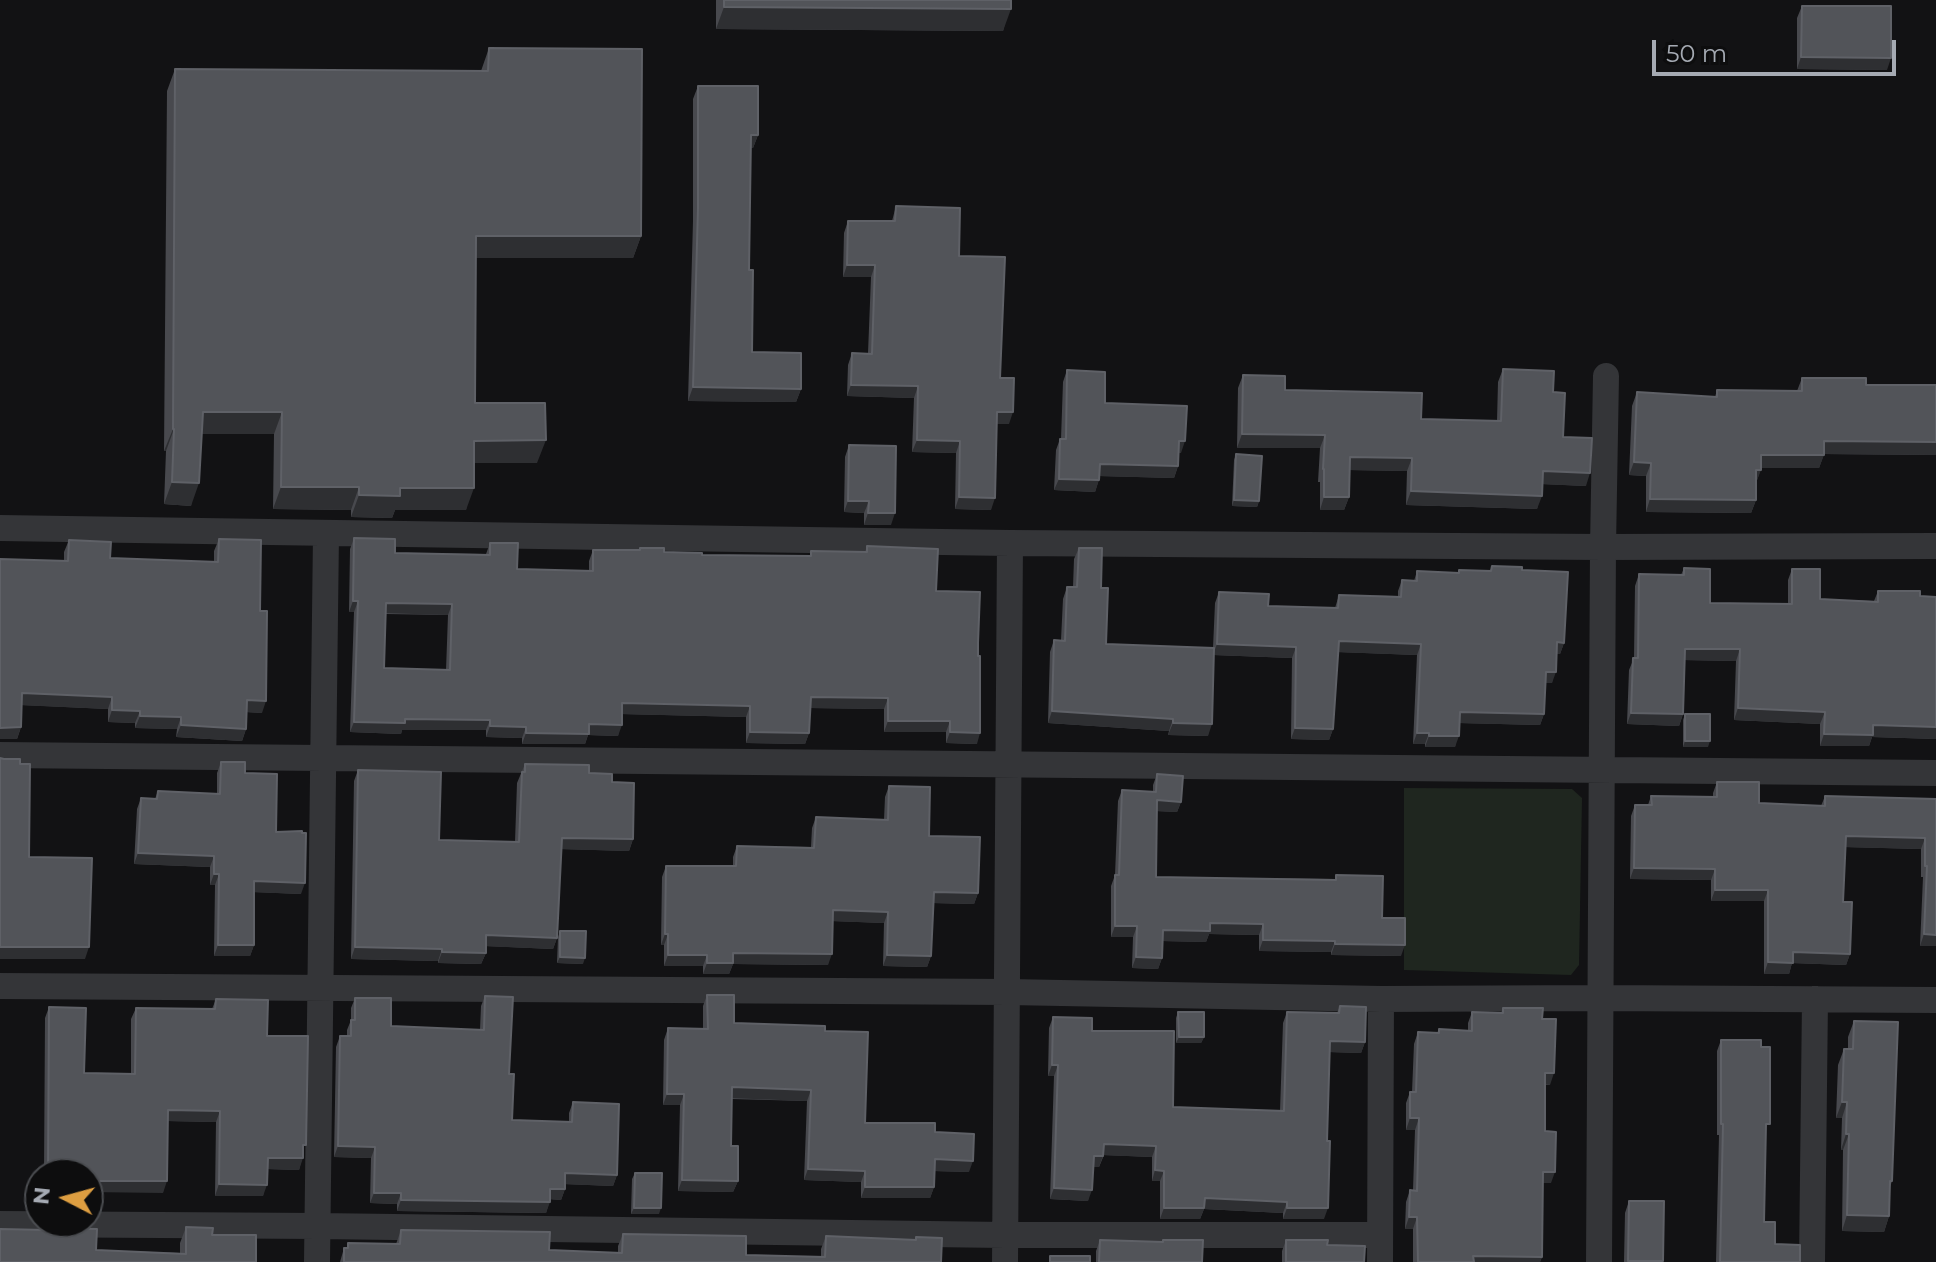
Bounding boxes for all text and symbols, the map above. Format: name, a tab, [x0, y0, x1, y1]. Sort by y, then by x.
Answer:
scale bar	[1656, 24, 1900, 74]
text: 50 m	[1666, 39, 1727, 68]
north arrow	[24, 1158, 104, 1238]
text: N	[27, 1185, 56, 1206]

